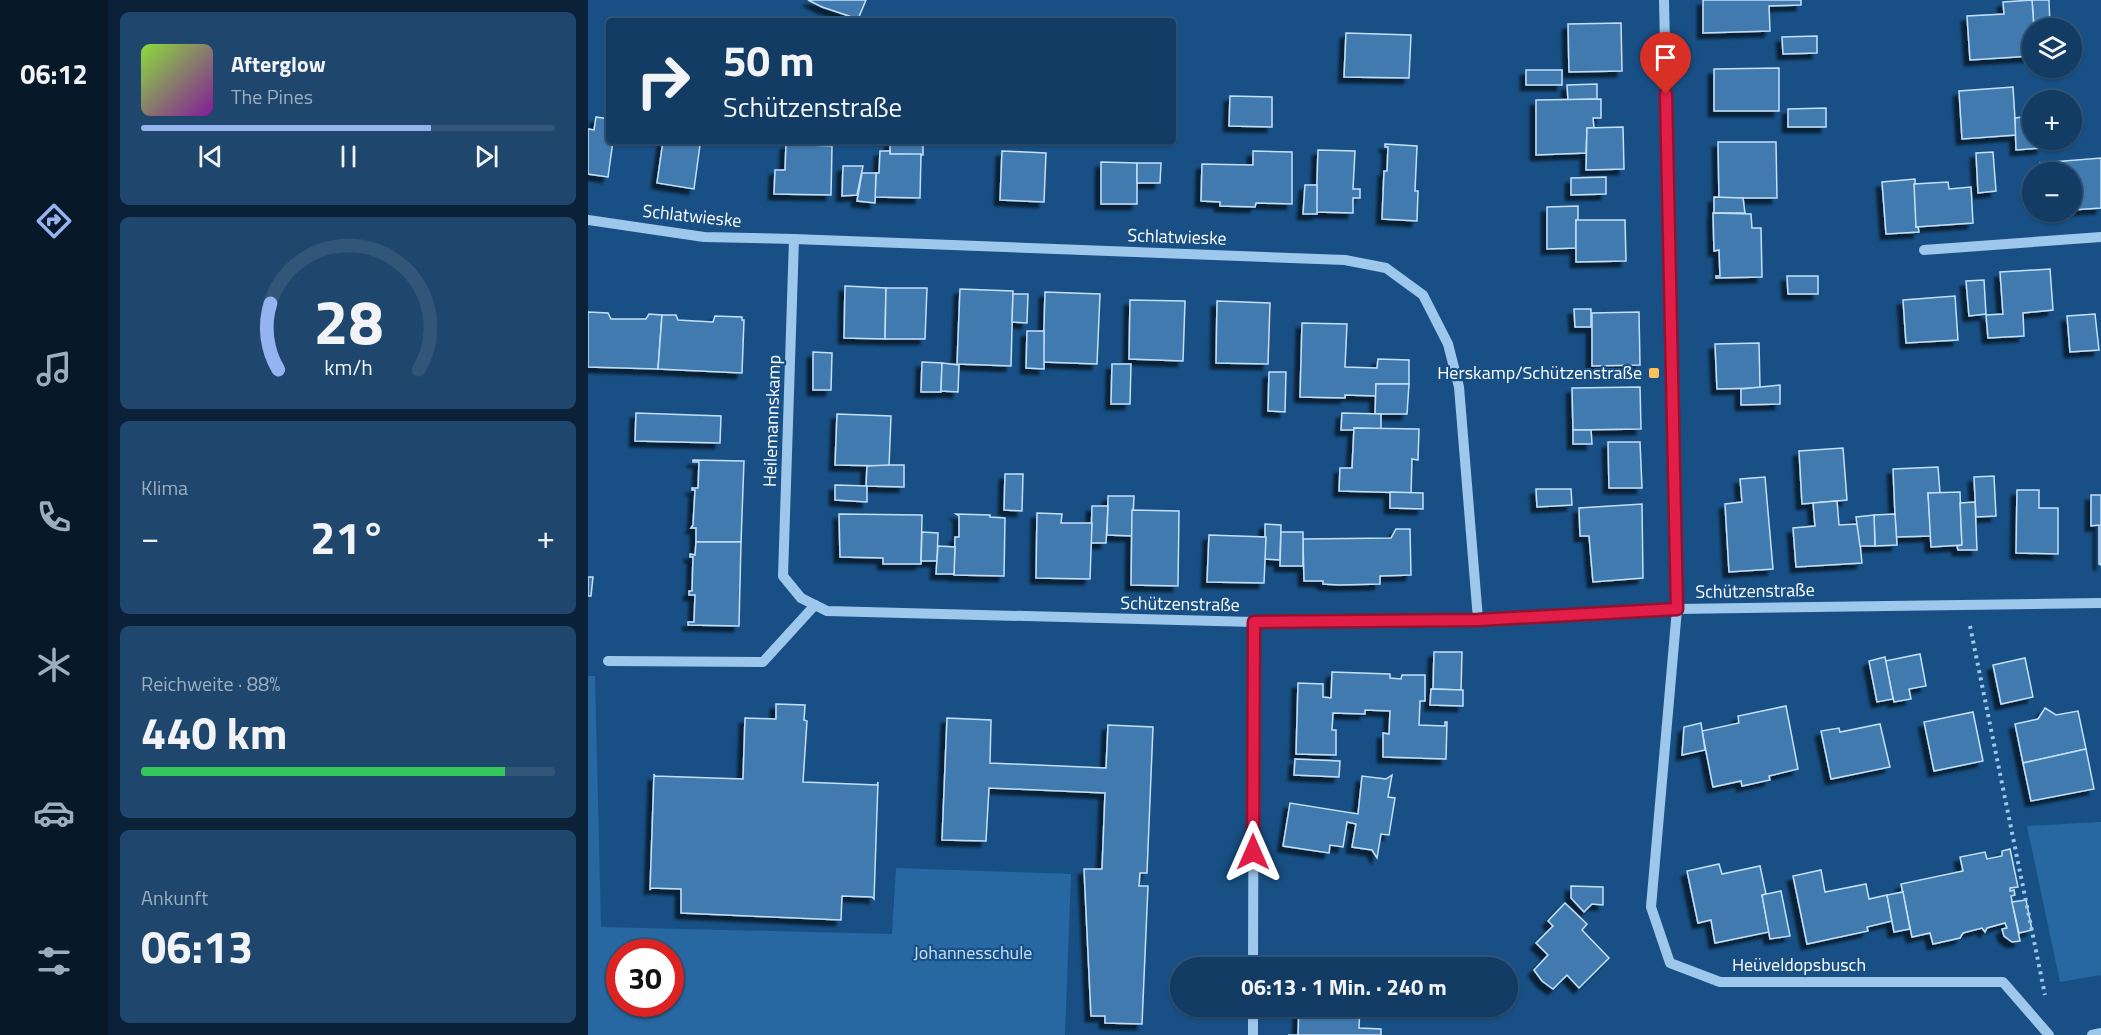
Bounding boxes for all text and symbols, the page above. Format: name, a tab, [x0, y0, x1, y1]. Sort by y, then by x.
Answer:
map controls	[2022, 18, 2082, 222]
button: layers	[2022, 18, 2082, 78]
text: 50 m	[723, 28, 815, 92]
pin	[1640, 32, 1691, 94]
icon: arrive	[1649, 41, 1682, 74]
icon: right	[624, 42, 702, 120]
text: Afterglow	[231, 47, 326, 81]
text: 06:12	[20, 53, 88, 94]
text: The Pines	[231, 81, 313, 112]
text: Schützenstraße	[723, 86, 902, 127]
button: +	[2022, 90, 2082, 150]
icon: previous	[194, 140, 227, 173]
icon: pause	[332, 140, 365, 173]
icon: next	[470, 140, 503, 173]
button: −	[2022, 162, 2082, 222]
street label: Schlatwieske	[641, 197, 743, 234]
icon: directions	[33, 200, 75, 242]
street label: Schlatwieske	[1127, 221, 1227, 252]
text: 28	[313, 273, 383, 368]
icon: music	[33, 348, 75, 390]
text: km/h	[324, 351, 372, 383]
street label: Heilemannskamp	[756, 354, 787, 488]
place label: Herskamp/Schützenstraße	[1437, 359, 1642, 386]
marker: Herskamp/Schützenstraße	[1647, 366, 1661, 380]
text: Klima	[141, 472, 188, 503]
icon: phone	[33, 496, 75, 538]
text: 21°	[310, 503, 386, 571]
text: −	[141, 512, 159, 562]
text: +	[537, 512, 555, 562]
street label: Schützenstraße	[1695, 576, 1815, 605]
street label: Schützenstraße	[1120, 589, 1240, 618]
icon: climate	[33, 644, 75, 686]
text: Reichweite · 88%	[141, 668, 280, 699]
text: 440 km	[141, 698, 287, 766]
icon: car	[33, 792, 75, 834]
position arrow	[1221, 820, 1285, 884]
text: Ankunft	[141, 882, 208, 913]
text: 06:13	[141, 912, 253, 980]
speed limit sign: 30	[606, 939, 684, 1017]
park label: Johannesschule	[914, 939, 1032, 966]
icon: filters	[33, 940, 75, 982]
street label: Heüveldopsbusch	[1732, 951, 1866, 978]
text: 06:13 · 1 Min. · 240 m	[1241, 970, 1447, 1004]

